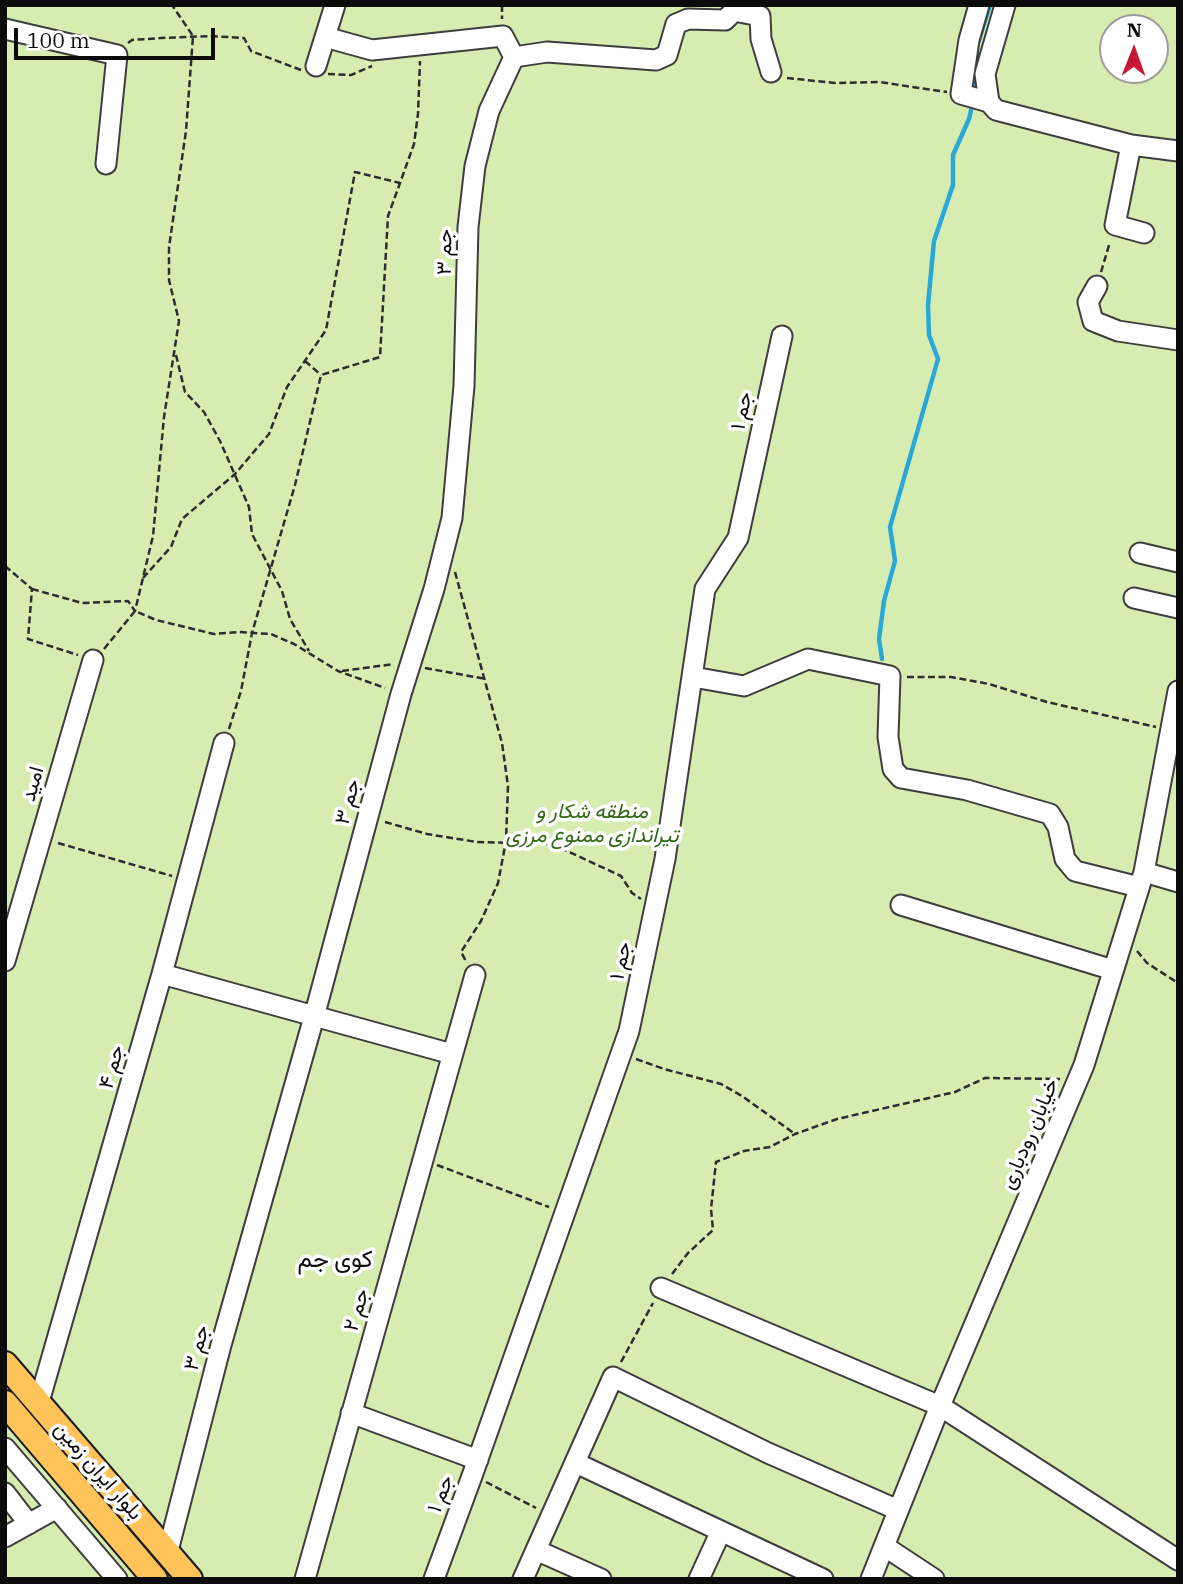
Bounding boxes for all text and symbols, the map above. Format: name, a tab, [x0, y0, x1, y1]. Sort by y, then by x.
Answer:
scale bar	[18, 14, 219, 58]
north arrow	[1099, 14, 1169, 84]
text: N	[1127, 18, 1142, 42]
text: 100 m	[27, 26, 90, 54]
street label: جم ۳	[432, 229, 458, 275]
street label: جم ۱	[726, 390, 758, 432]
street label: امید	[16, 764, 50, 804]
street label: جم ۳	[330, 776, 366, 828]
park label: منطقه شکار و تیراندازی ممنوع مرزی	[506, 799, 678, 849]
street label: جم ۱	[605, 940, 637, 982]
street label: جم ۴	[94, 1042, 130, 1092]
street label: خیابان رودباری	[995, 1075, 1065, 1193]
district label: کوی جم	[297, 1246, 373, 1274]
street label: جم ۲	[339, 1286, 375, 1334]
street label: جم ۳	[179, 1322, 215, 1374]
street label: بلوار ایران زمین	[48, 1417, 148, 1525]
street label: جم ۱	[422, 1472, 460, 1516]

